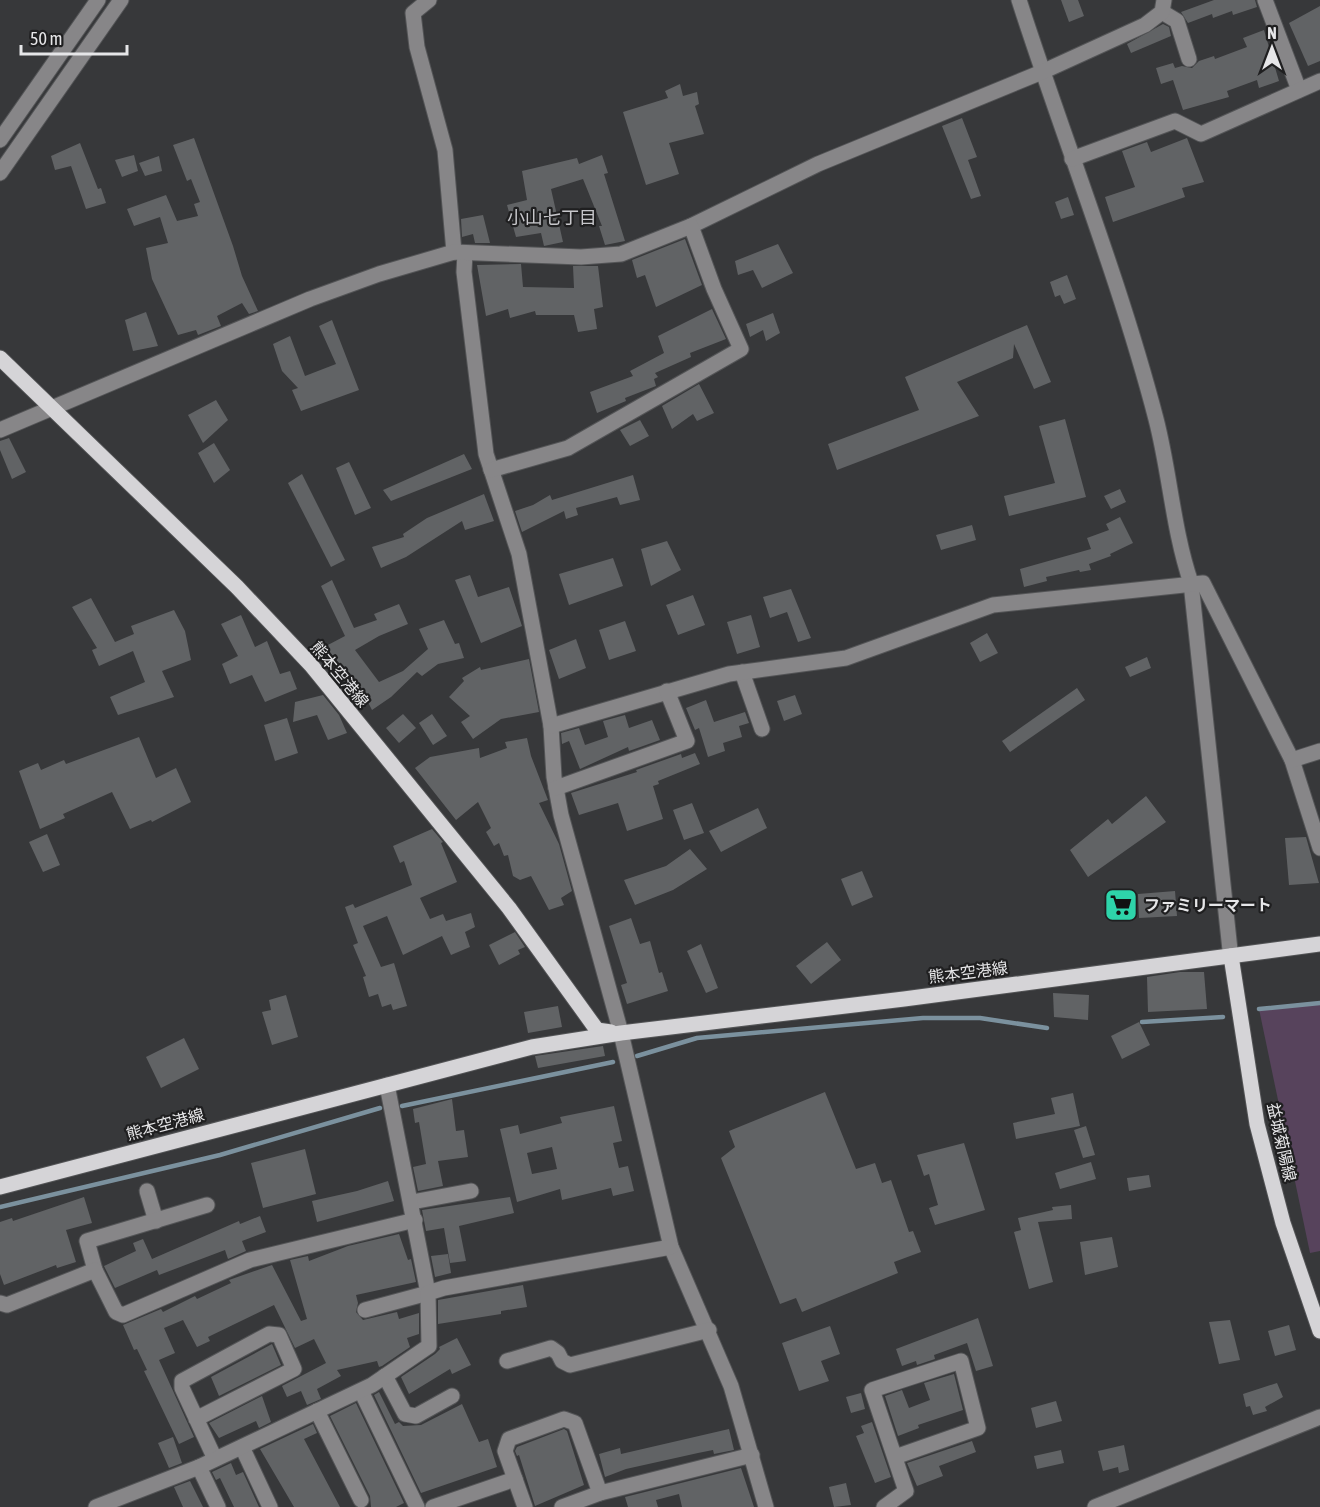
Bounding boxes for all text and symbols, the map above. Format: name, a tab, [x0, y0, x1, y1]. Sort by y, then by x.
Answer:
scale bar	[21, 18, 128, 56]
north arrow	[1242, 18, 1302, 78]
text: N	[1267, 24, 1277, 42]
text: 50 m	[30, 28, 62, 49]
district label: 小山七丁目	[507, 207, 597, 228]
street label: 熊本空港線	[307, 638, 373, 710]
supermarket icon: ファミリーマート	[1103, 887, 1139, 923]
place label: ファミリーマート	[1144, 896, 1272, 914]
street label: 熊本空港線	[927, 958, 1009, 986]
street label: 益城菊陽線	[1264, 1101, 1300, 1183]
street label: 熊本空港線	[124, 1105, 206, 1143]

